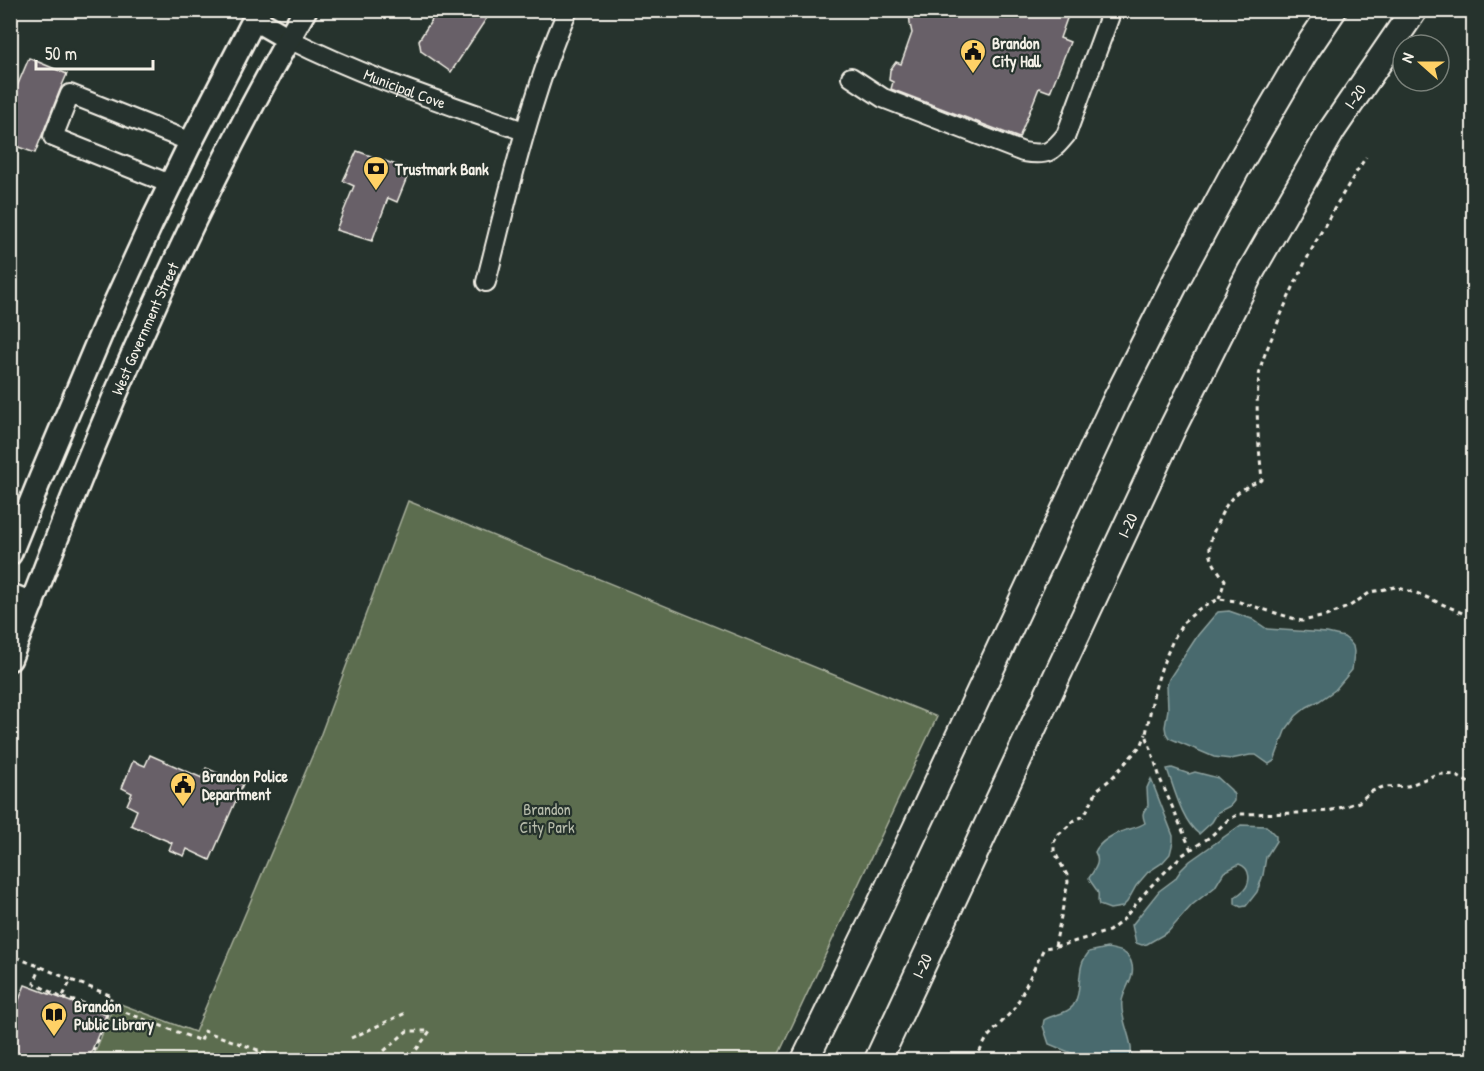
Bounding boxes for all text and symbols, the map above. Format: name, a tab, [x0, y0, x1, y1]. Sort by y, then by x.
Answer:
place label: Brandon City Hall	[992, 32, 1042, 73]
scale bar	[36, 33, 153, 71]
north arrow	[1391, 33, 1451, 93]
public building icon: Brandon City Hall	[958, 37, 988, 75]
text: 50 m	[45, 41, 77, 66]
text: N	[1395, 49, 1419, 66]
street label: Municipal Cove	[361, 63, 449, 114]
street label: I-20	[1339, 80, 1371, 113]
bank icon: Trustmark Bank	[361, 154, 391, 192]
place label: Trustmark Bank	[394, 158, 489, 180]
street label: West Government Street	[106, 258, 184, 398]
street label: I-20	[1112, 509, 1142, 541]
place label: Brandon Police Department	[202, 765, 289, 806]
public building icon: Brandon Police Department	[168, 770, 198, 808]
park label: Brandon City Park	[519, 798, 575, 838]
street label: I-20	[907, 950, 937, 982]
place label: Brandon Public Library	[74, 995, 154, 1036]
library icon: Brandon Public Library	[39, 1000, 69, 1038]

